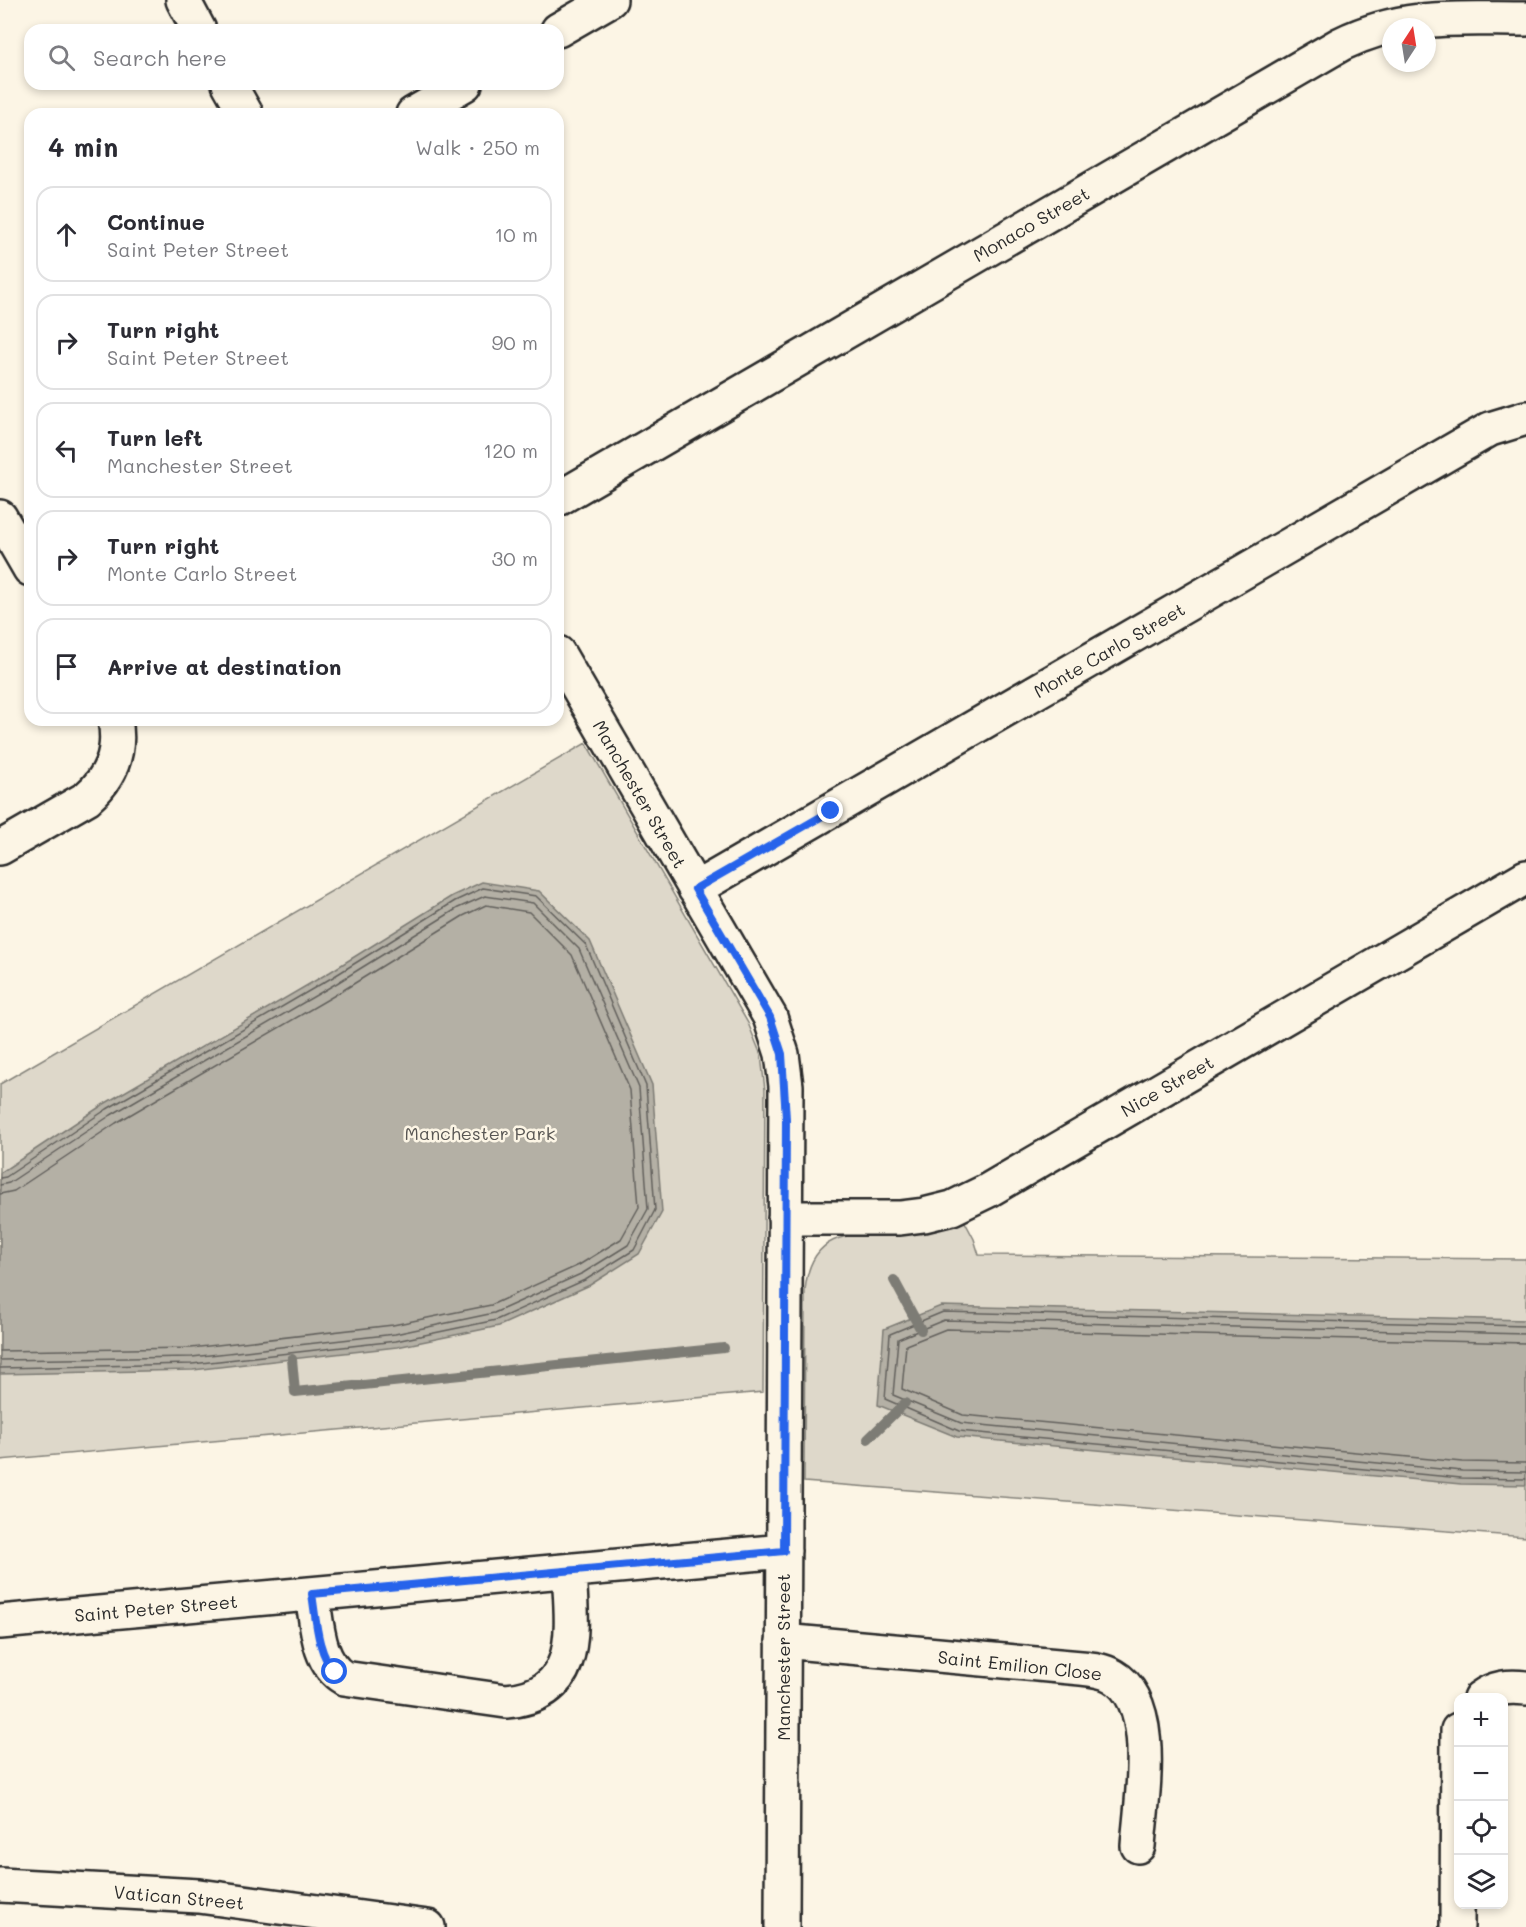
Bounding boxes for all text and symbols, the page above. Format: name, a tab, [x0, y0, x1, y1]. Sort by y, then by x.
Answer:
north arrow	[1382, 18, 1436, 72]
search box	[24, 24, 564, 90]
icon: search	[45, 41, 78, 74]
text: Search here	[93, 43, 227, 72]
text: 4 min	[48, 130, 118, 164]
text: Walk · 250 m	[415, 134, 540, 160]
street label: Monaco Street	[968, 181, 1094, 267]
text: Continue	[107, 207, 205, 236]
icon: ahead	[50, 218, 83, 251]
text: 10 m	[494, 221, 538, 247]
text: Saint Peter Street	[107, 236, 289, 262]
text: Turn right	[107, 315, 219, 344]
icon: right	[50, 326, 83, 359]
text: 90 m	[492, 329, 538, 355]
text: Saint Peter Street	[107, 344, 289, 370]
text: Turn left	[107, 423, 203, 452]
icon: left	[50, 434, 83, 467]
text: 120 m	[483, 437, 538, 463]
text: Manchester Street	[107, 452, 293, 478]
text: Turn right	[107, 531, 219, 560]
icon: right	[50, 542, 83, 575]
text: 30 m	[492, 545, 538, 571]
text: Monte Carlo Street	[107, 560, 297, 586]
street label: Monte Carlo Street	[1029, 597, 1189, 703]
icon: arrive	[50, 650, 83, 683]
text: Arrive at destination	[107, 652, 342, 681]
street label: Manchester Street	[588, 716, 692, 872]
route end	[817, 797, 843, 823]
street label: Nice Street	[1116, 1050, 1218, 1122]
park label: Manchester Park	[405, 1121, 555, 1145]
street label: Manchester Street	[771, 1573, 795, 1741]
street label: Saint Peter Street	[73, 1589, 239, 1627]
street label: Saint Emilion Close	[937, 1644, 1103, 1686]
route start	[321, 1658, 347, 1684]
map controls	[1454, 1693, 1508, 1909]
button: +	[1454, 1693, 1508, 1747]
button: −	[1454, 1747, 1508, 1801]
button: locate	[1454, 1801, 1508, 1855]
button: layers	[1454, 1855, 1508, 1909]
street label: Vatican Street	[113, 1879, 245, 1915]

